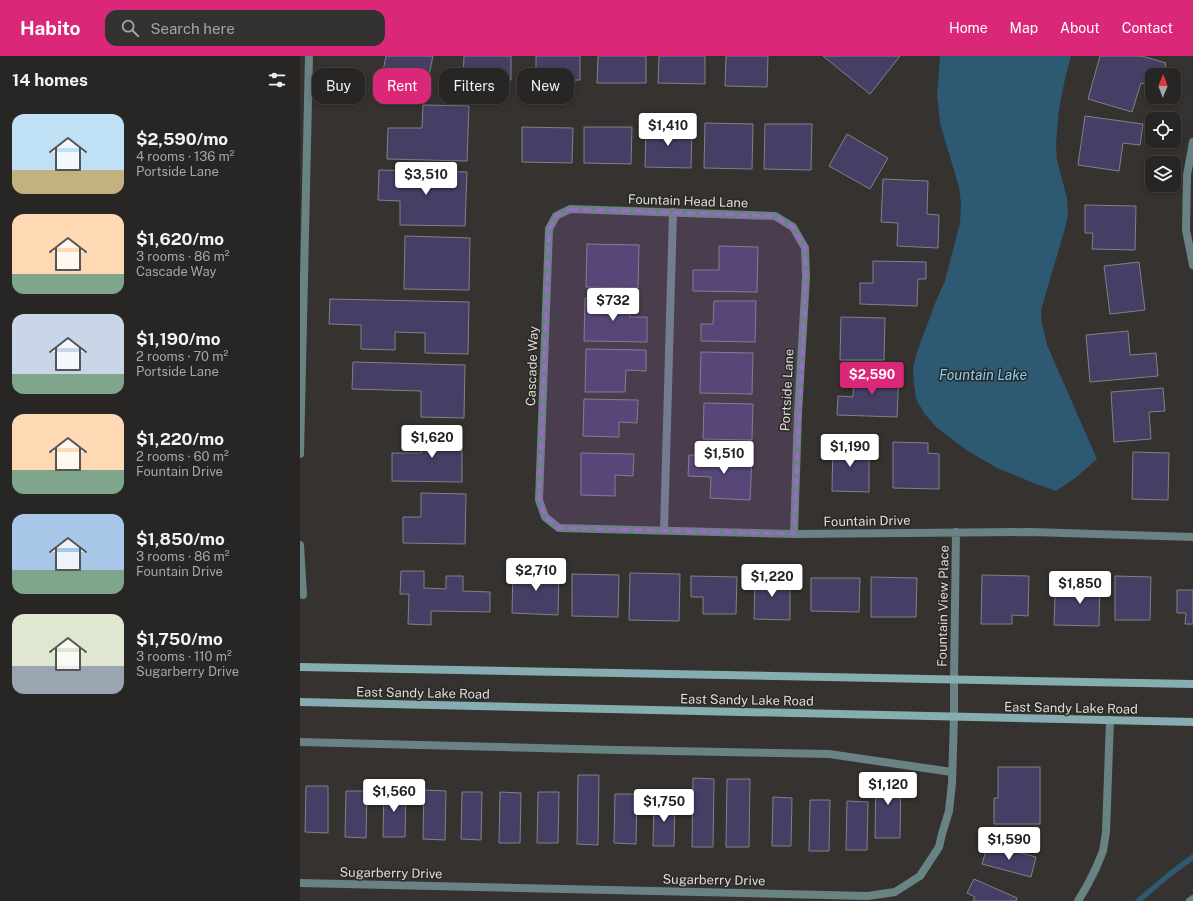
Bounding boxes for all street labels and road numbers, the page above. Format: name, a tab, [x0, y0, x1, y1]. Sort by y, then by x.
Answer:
street label: Fountain Head Lane	[628, 191, 748, 211]
street label: Cascade Way	[523, 326, 541, 406]
street label: Portside Lane	[777, 348, 797, 432]
street label: Fountain Drive	[823, 513, 911, 529]
street label: Fountain View Place	[934, 545, 952, 667]
street label: East Sandy Lake Road	[356, 684, 490, 702]
street label: East Sandy Lake Road	[680, 691, 814, 709]
street label: East Sandy Lake Road	[1004, 699, 1138, 717]
street label: Sugarberry Drive	[339, 865, 443, 881]
street label: Sugarberry Drive	[662, 872, 766, 888]

